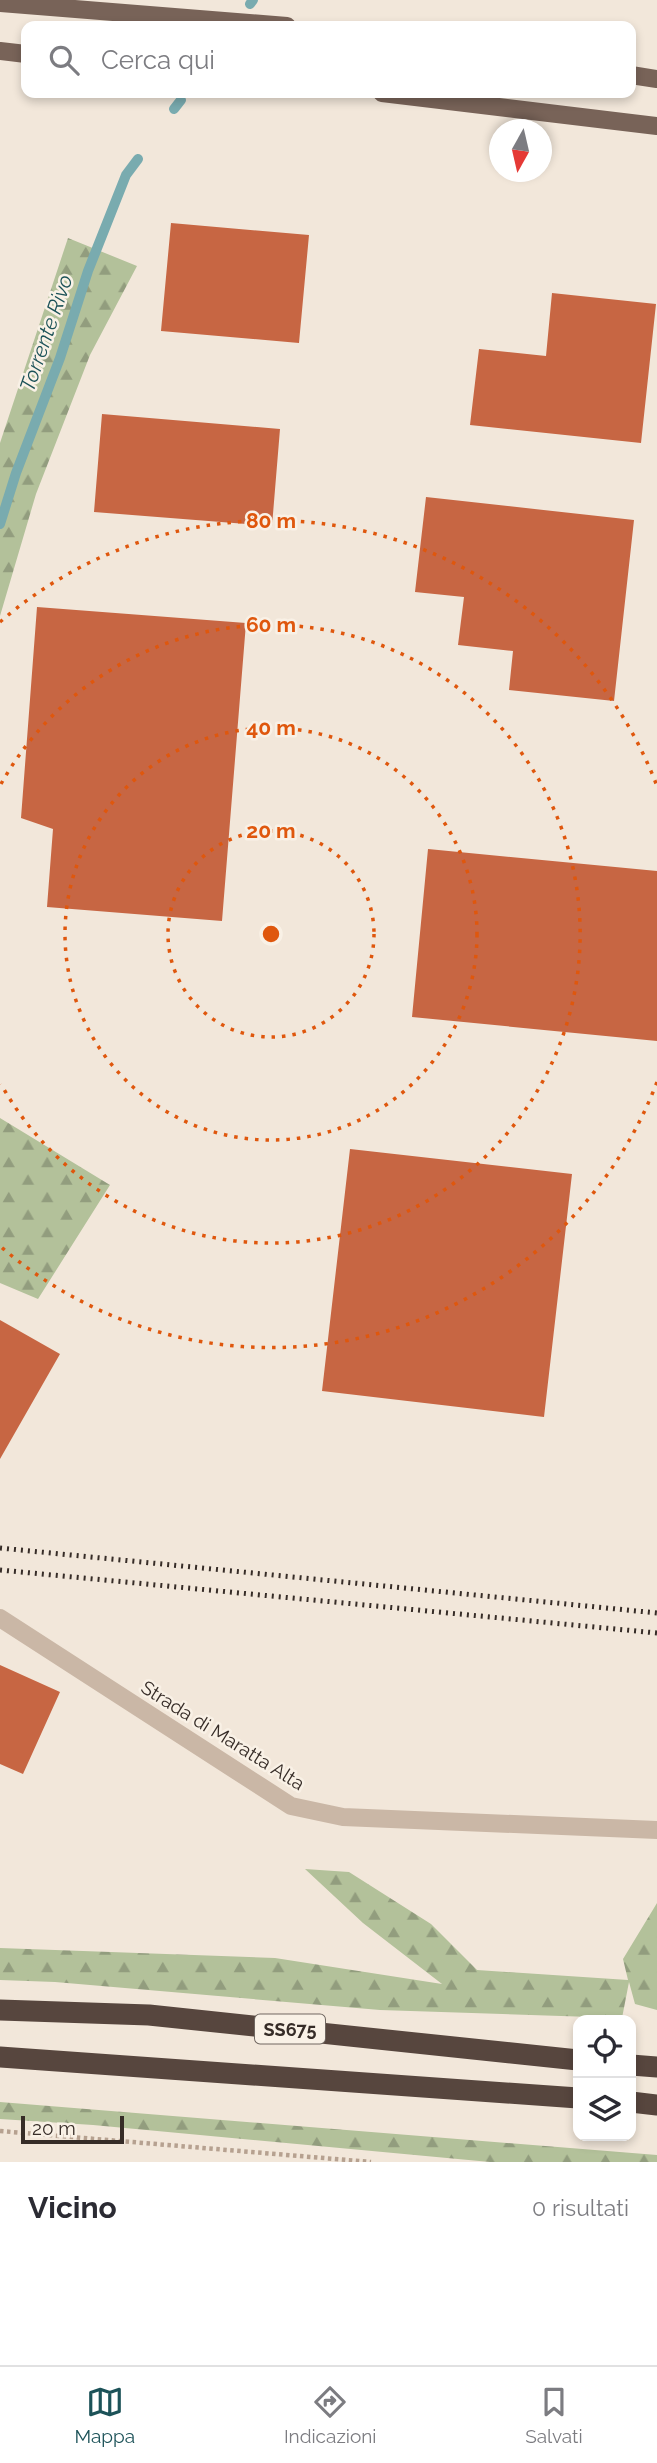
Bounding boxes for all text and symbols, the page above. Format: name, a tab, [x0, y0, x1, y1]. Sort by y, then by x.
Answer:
search box	[21, 21, 636, 98]
icon: search	[45, 41, 83, 79]
text: Cerca qui	[101, 45, 215, 75]
north arrow	[489, 119, 552, 182]
water label: Torrente Rivo	[14, 271, 78, 395]
text: 80 m	[246, 508, 296, 533]
text: 60 m	[246, 612, 296, 637]
text: 40 m	[246, 715, 296, 740]
text: 20 m	[246, 818, 296, 843]
centre of rings	[259, 922, 283, 946]
street label: Strada di Maratta Alta	[137, 1676, 309, 1794]
road number: SS675	[255, 2014, 325, 2043]
map controls	[573, 2015, 636, 2141]
button: locate	[573, 2015, 636, 2078]
button: layers	[573, 2078, 636, 2141]
scale bar	[21, 2113, 124, 2145]
text: 20 m	[32, 2117, 76, 2139]
text: Vicino	[28, 2190, 117, 2225]
text: 0 risultati	[532, 2194, 629, 2221]
tab: Mappa	[74, 2383, 135, 2447]
tab: Indicazioni	[284, 2383, 376, 2447]
tab: Salvati	[525, 2383, 583, 2447]

